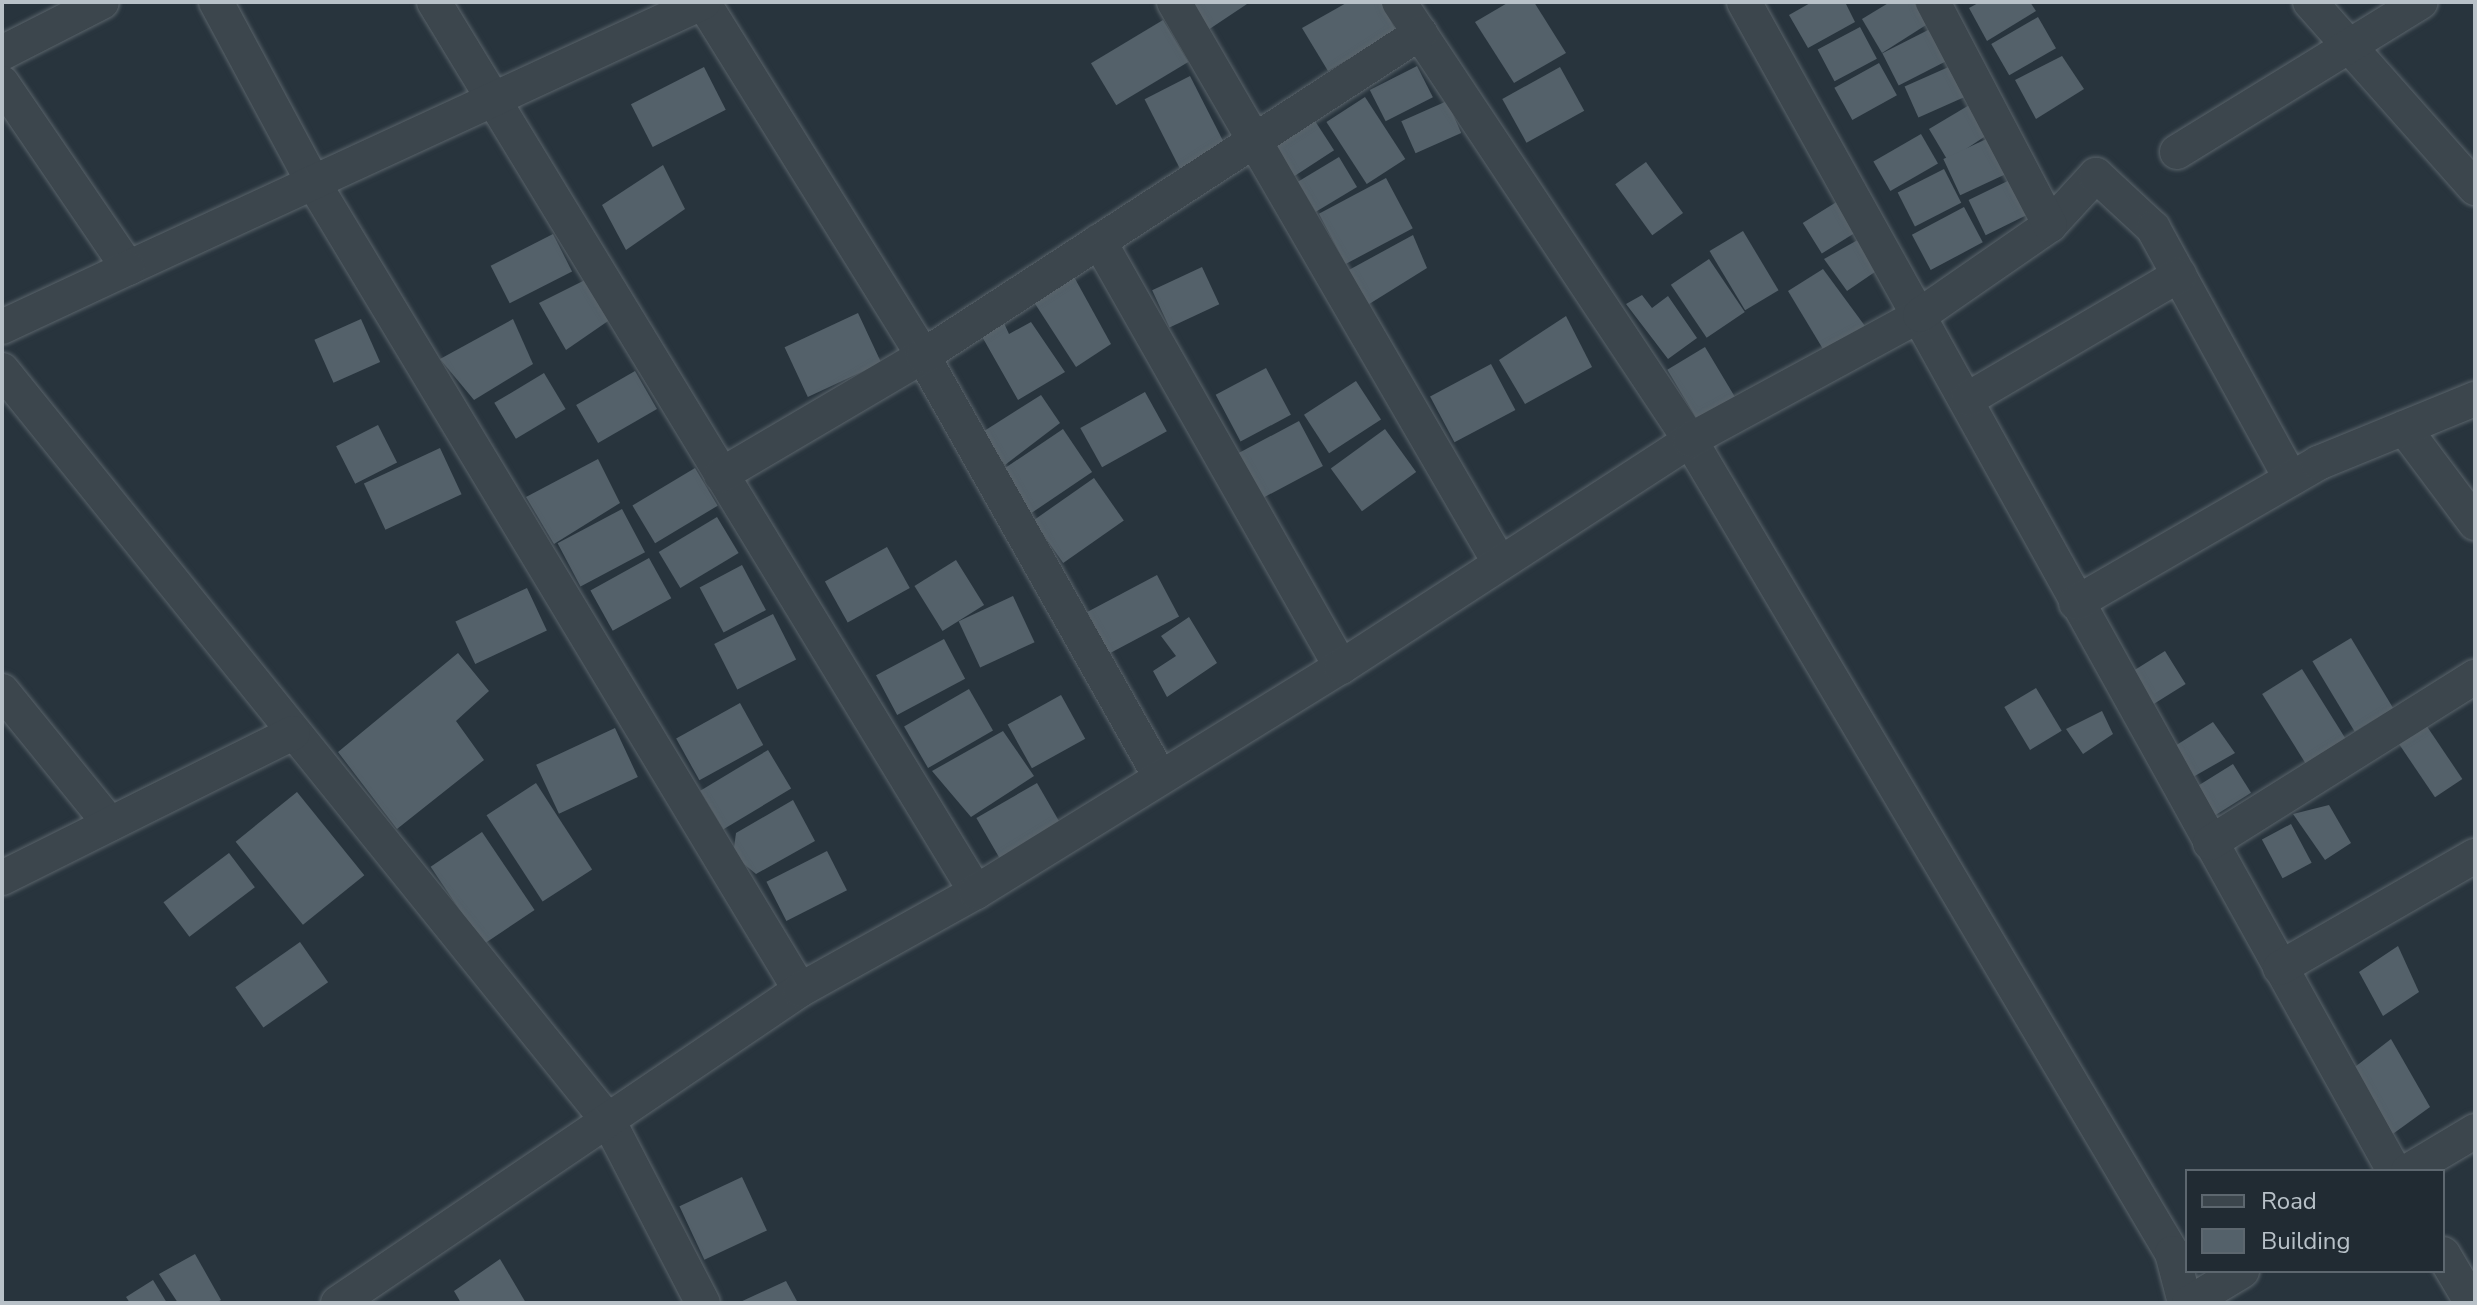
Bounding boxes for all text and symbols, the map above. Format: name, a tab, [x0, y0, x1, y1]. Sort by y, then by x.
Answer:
legend	[2185, 1169, 2445, 1273]
text: Road	[2261, 1185, 2317, 1217]
text: Building	[2261, 1225, 2351, 1257]

